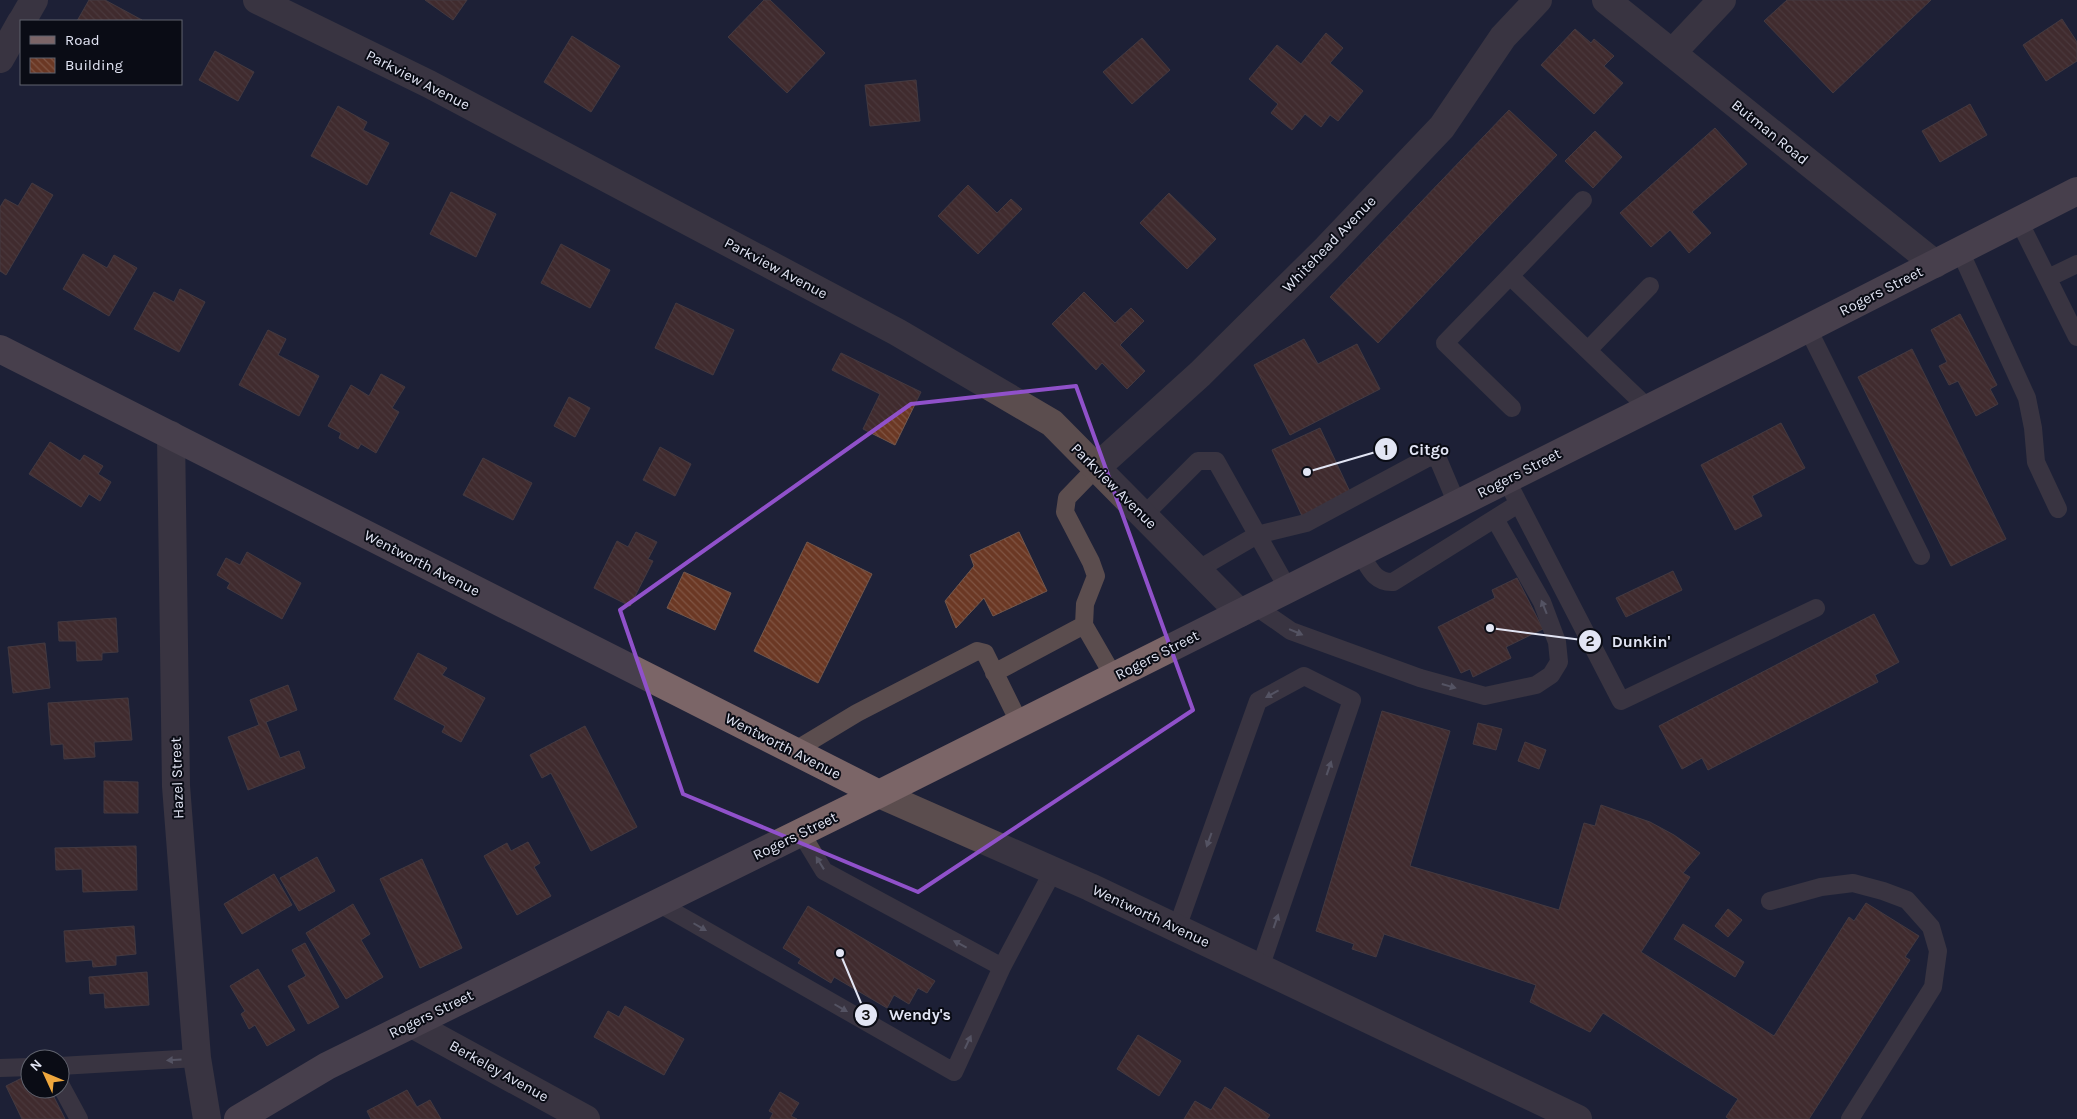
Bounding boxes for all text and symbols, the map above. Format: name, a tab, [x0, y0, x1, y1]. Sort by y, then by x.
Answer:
legend	[20, 20, 182, 85]
text: Road	[65, 31, 100, 49]
street label: Parkview Avenue	[363, 46, 473, 114]
text: Building	[65, 56, 123, 74]
street label: Butman Road	[1728, 96, 1812, 168]
street label: Whitehead Avenue	[1278, 192, 1380, 296]
street label: Parkview Avenue	[721, 233, 831, 303]
street label: Rogers Street	[1836, 262, 1926, 320]
callout: Citgo	[1374, 434, 1459, 465]
street label: Parkview Avenue	[1067, 439, 1161, 533]
text: Citgo	[1409, 440, 1449, 459]
text: 1	[1383, 441, 1389, 459]
street label: Rogers Street	[1474, 444, 1564, 502]
street label: Wentworth Avenue	[361, 526, 483, 600]
one-way arrow	[1540, 599, 1548, 614]
callout: Dunkin'	[1577, 625, 1681, 656]
street label: Rogers Street	[1112, 626, 1202, 684]
one-way arrow	[1289, 629, 1303, 637]
text: 2	[1585, 632, 1595, 650]
text: Dunkin'	[1612, 632, 1670, 651]
one-way arrow	[1442, 682, 1457, 690]
one-way arrow	[1265, 689, 1278, 698]
street label: Wentworth Avenue	[722, 709, 844, 783]
street label: Hazel Street	[167, 736, 187, 819]
one-way arrow	[1325, 760, 1333, 775]
street label: Rogers Street	[750, 808, 840, 864]
one-way arrow	[1205, 833, 1213, 848]
one-way arrow	[815, 857, 824, 870]
street label: Wentworth Avenue	[1089, 881, 1213, 951]
one-way arrow	[1273, 914, 1280, 929]
one-way arrow	[693, 923, 707, 932]
one-way arrow	[952, 940, 967, 948]
street label: Rogers Street	[386, 986, 476, 1042]
callout: Wendy's	[854, 999, 961, 1030]
one-way arrow	[835, 1003, 848, 1012]
text: Wendy's	[889, 1005, 951, 1024]
text: 3	[861, 1006, 871, 1024]
one-way arrow	[964, 1035, 972, 1049]
street label: Berkeley Avenue	[446, 1036, 552, 1106]
north arrow	[20, 1049, 70, 1099]
text: N	[26, 1056, 46, 1075]
one-way arrow	[165, 1057, 181, 1065]

